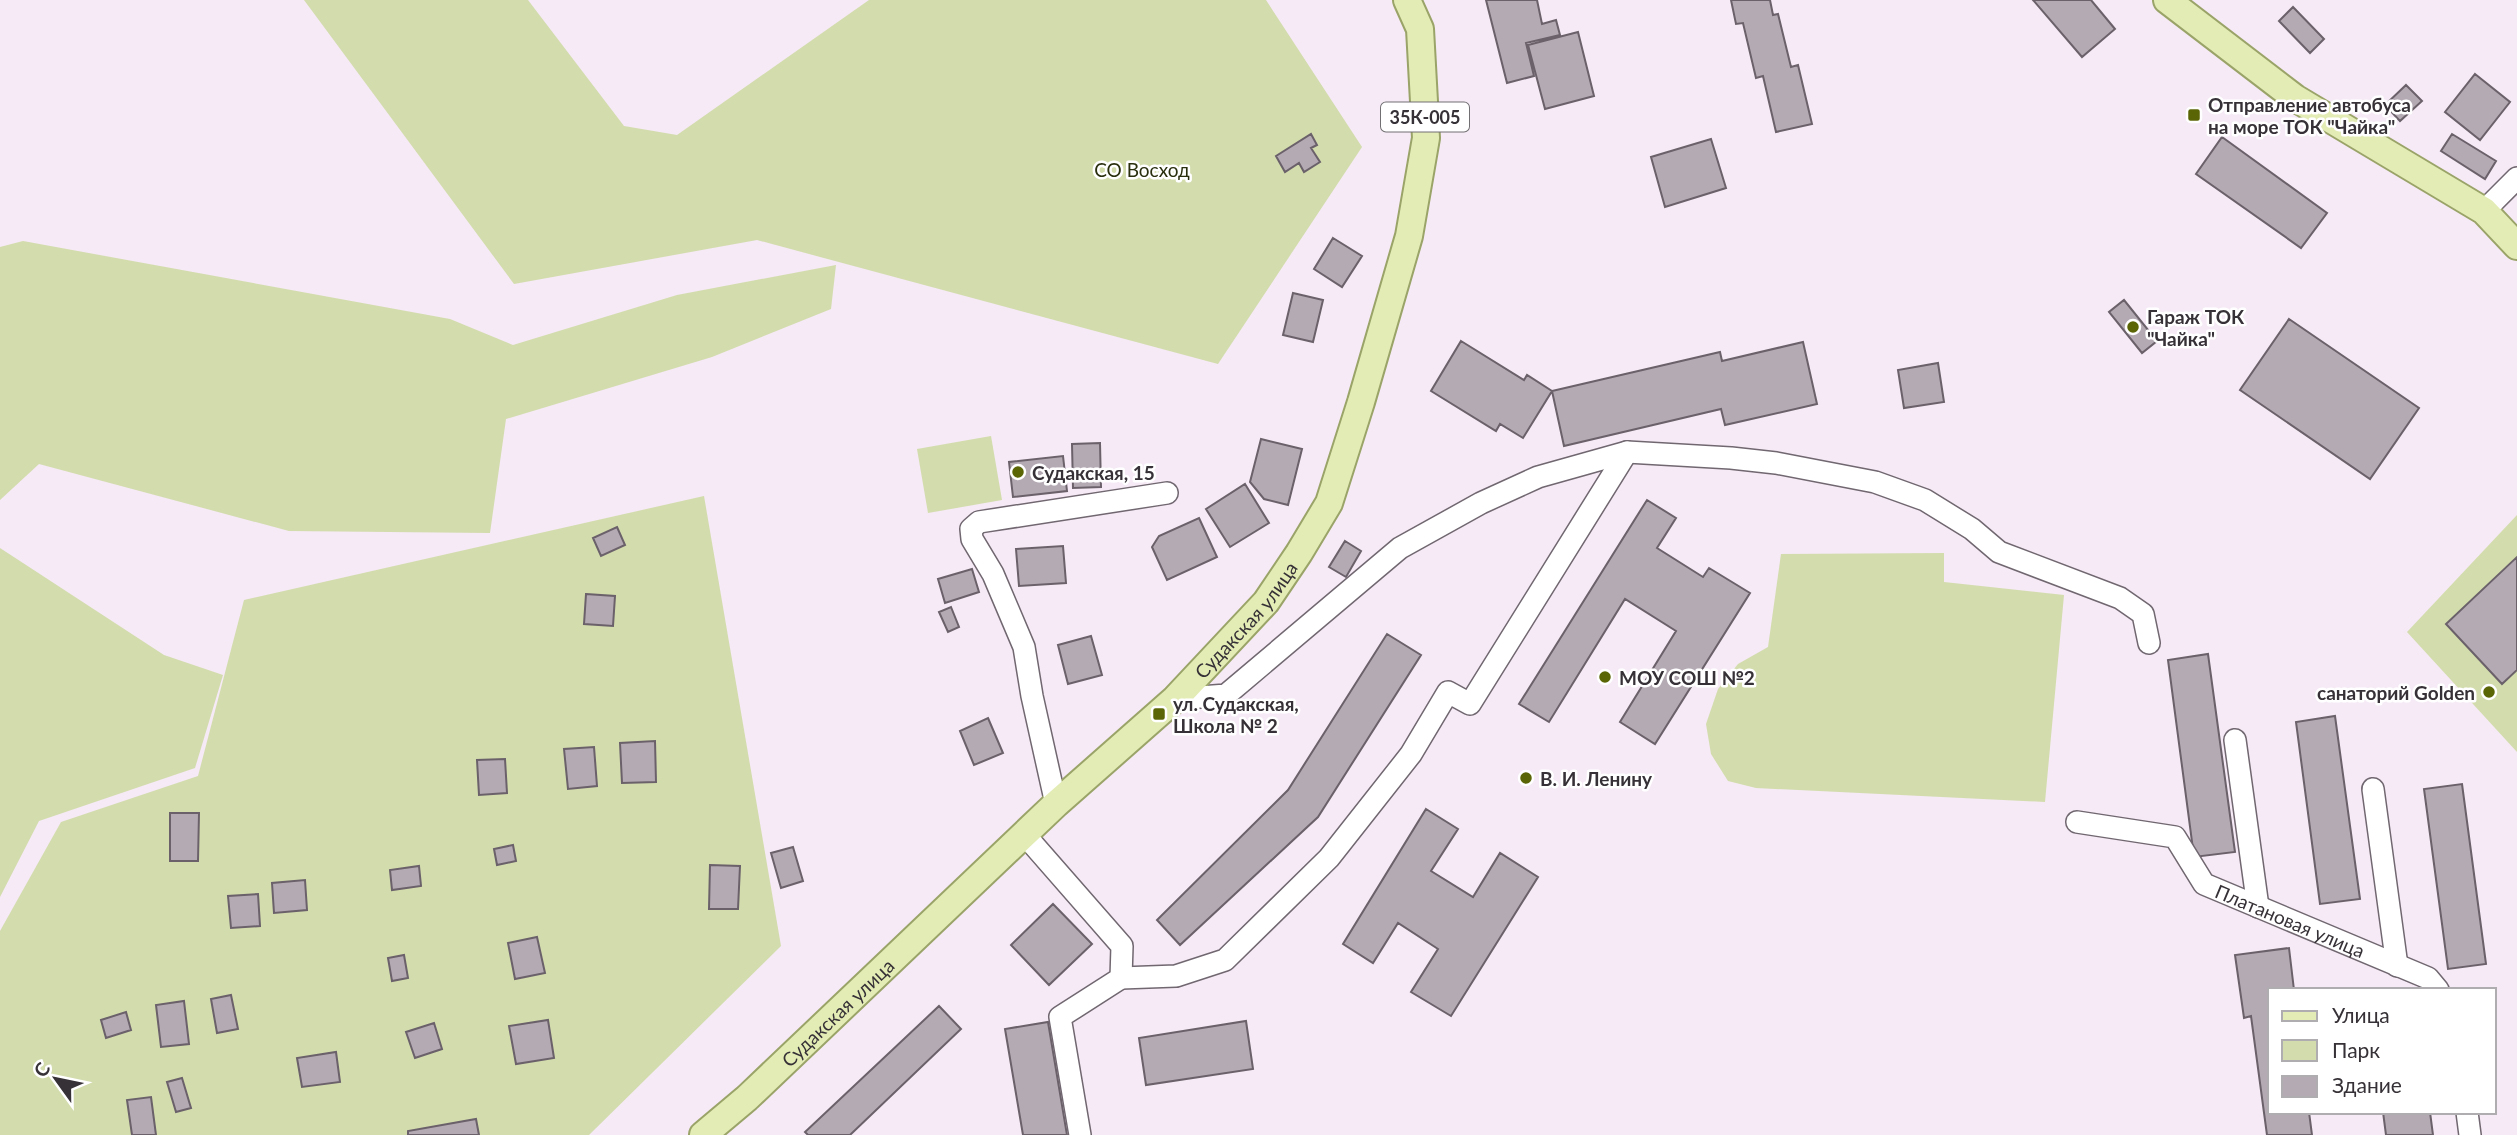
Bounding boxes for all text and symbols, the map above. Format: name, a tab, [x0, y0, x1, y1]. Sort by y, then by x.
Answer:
place label: Отправление автобуса на море ТОК "Чайка"	[2208, 93, 2411, 138]
road number: 35К-005	[1381, 103, 1469, 132]
marker: Отправление автобуса на море ТОК "Чайка"	[2186, 107, 2202, 123]
park label: СО Восход	[1094, 158, 1190, 181]
place label: Гараж ТОК "Чайка"	[2147, 305, 2245, 350]
marker: Гараж ТОК "Чайка"	[2125, 319, 2141, 335]
place label: Судакская, 15	[1032, 461, 1155, 484]
marker: Судакская, 15	[1010, 464, 1026, 480]
street label: Судакская улица	[1189, 557, 1302, 683]
place label: МОУ СОШ №2	[1619, 666, 1755, 689]
marker: МОУ СОШ №2	[1597, 669, 1613, 685]
place label: санаторий Golden	[2317, 681, 2475, 704]
marker: санаторий Golden	[2481, 684, 2497, 700]
place label: ул. Судакская, Школа № 2	[1173, 692, 1299, 737]
marker: ул. Судакская, Школа № 2	[1151, 706, 1167, 722]
place label: В. И. Ленину	[1540, 767, 1653, 790]
marker: В. И. Ленину	[1518, 770, 1534, 786]
street label: Платановая улица	[2212, 879, 2368, 962]
street label: Судакская улица	[776, 953, 898, 1071]
legend	[2268, 988, 2496, 1114]
text: Улица	[2332, 1002, 2390, 1027]
text: Парк	[2332, 1037, 2380, 1062]
north arrow	[21, 1044, 91, 1114]
text: С	[28, 1058, 55, 1081]
text: Здание	[2332, 1072, 2402, 1097]

